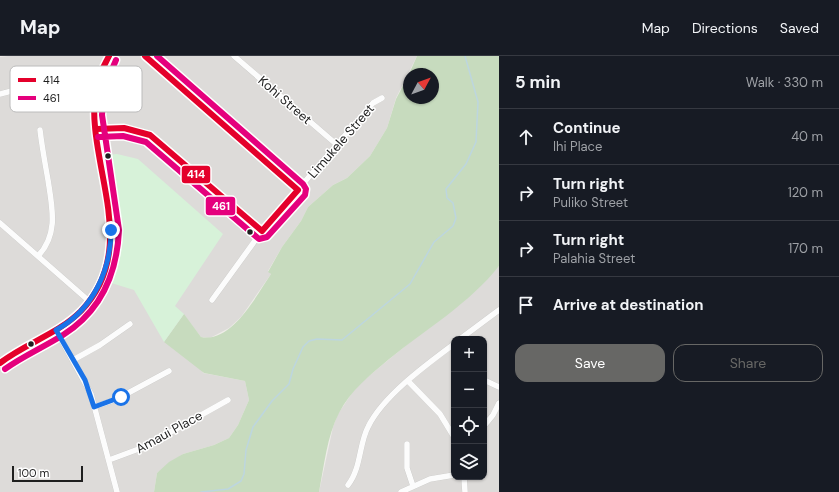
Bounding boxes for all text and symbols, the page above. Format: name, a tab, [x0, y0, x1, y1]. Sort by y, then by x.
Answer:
text: Map	[20, 15, 60, 40]
text: Map	[642, 19, 670, 37]
text: Directions	[692, 19, 758, 37]
text: Saved	[780, 19, 819, 37]
legend	[10, 66, 142, 112]
north arrow	[403, 68, 439, 104]
text: 5 min	[515, 71, 561, 93]
street label: Kohi Street	[255, 72, 315, 128]
text: 414	[43, 73, 60, 87]
text: Walk · 330 m	[746, 74, 823, 91]
text: 461	[43, 91, 60, 105]
street label: Limukele Street	[304, 100, 378, 182]
text: Continue	[553, 118, 621, 138]
icon: ahead	[515, 126, 537, 148]
text: 40 m	[791, 128, 823, 145]
text: Ihi Place	[553, 138, 602, 155]
unlabelled marker	[103, 151, 113, 161]
line badge: 414	[181, 165, 211, 184]
text: 414	[187, 167, 205, 181]
text: Turn right	[553, 174, 624, 194]
icon: right	[515, 182, 537, 204]
text: 120 m	[788, 184, 823, 201]
text: Puliko Street	[553, 194, 628, 211]
line badge: 461	[205, 196, 236, 216]
text: 461	[212, 199, 230, 213]
route end	[102, 221, 120, 239]
unlabelled marker	[245, 227, 255, 237]
text: Turn right	[553, 230, 624, 250]
icon: right	[515, 238, 537, 260]
text: 170 m	[788, 240, 823, 257]
text: Palahia Street	[553, 250, 635, 267]
icon: arrive	[515, 294, 537, 316]
text: Arrive at destination	[553, 295, 704, 315]
map controls	[451, 336, 487, 480]
button: +	[451, 336, 487, 372]
unlabelled marker	[26, 339, 36, 349]
button: Save	[515, 344, 665, 382]
button: Share	[673, 344, 823, 382]
button: −	[451, 372, 487, 408]
route start	[112, 388, 130, 406]
street label: Amaui Place	[133, 407, 205, 457]
button: locate	[451, 408, 487, 444]
button: layers	[451, 444, 487, 480]
scale bar	[12, 464, 83, 483]
text: 100 m	[18, 466, 49, 480]

